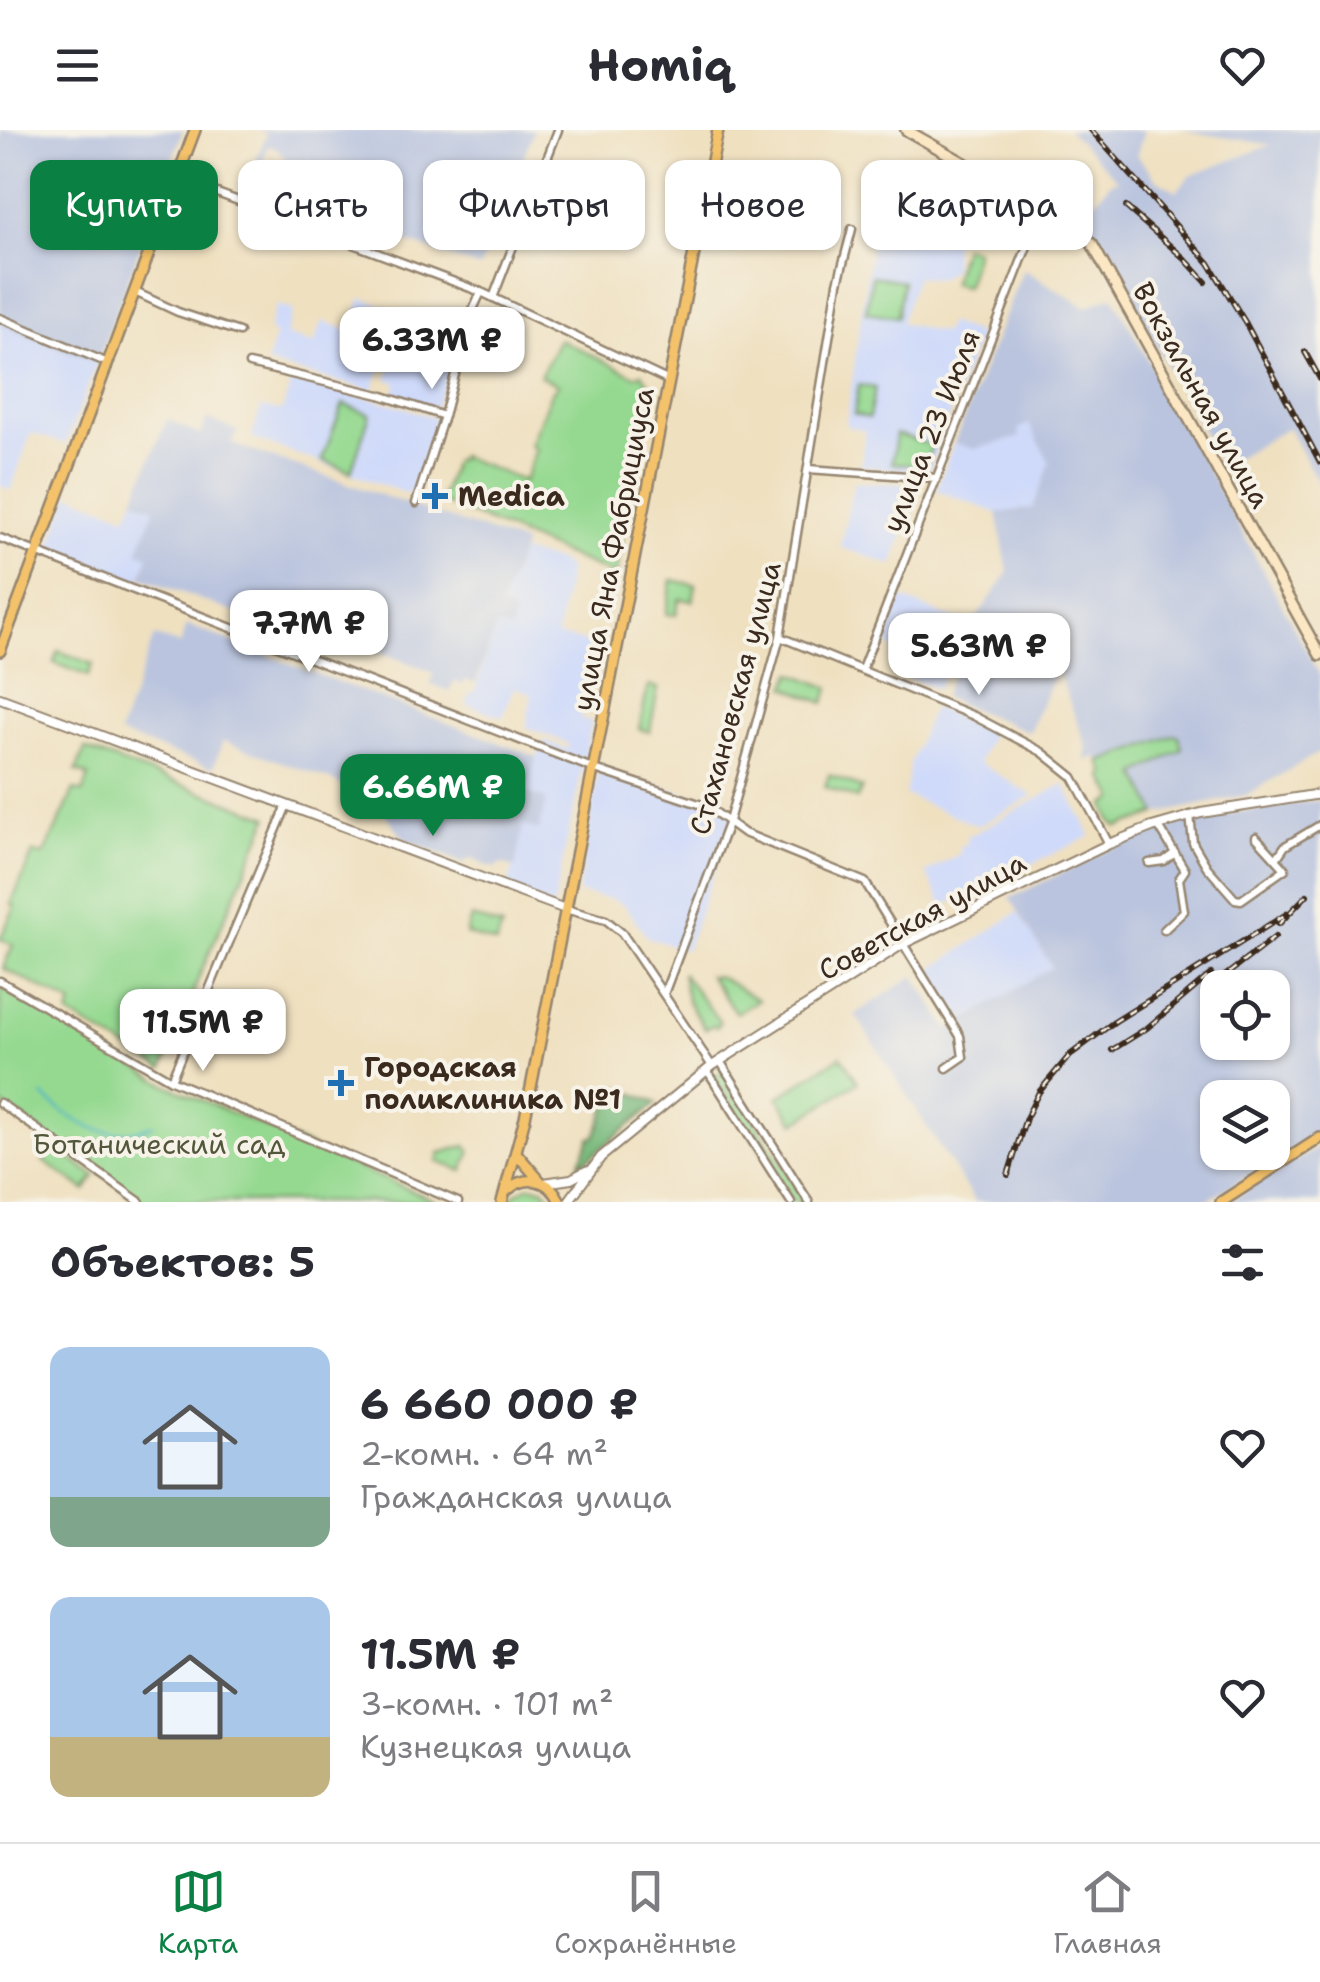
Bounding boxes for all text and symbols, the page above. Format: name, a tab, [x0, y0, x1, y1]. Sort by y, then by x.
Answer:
text: Homiq	[588, 35, 732, 95]
icon: menu	[50, 38, 105, 93]
icon: heart	[1215, 38, 1270, 93]
chip: Купить	[30, 160, 218, 250]
chip: Снять	[238, 160, 403, 250]
chip: Фильтры	[423, 160, 645, 250]
chip: Новое	[665, 160, 841, 250]
chip: Квартира	[861, 160, 1093, 250]
street label: Вокзальная улица	[1124, 275, 1280, 515]
pin: 6.33M ₽	[340, 307, 524, 392]
text: 6.33M ₽	[362, 318, 502, 361]
street label: улица 23 Июля	[873, 324, 989, 538]
street label: улица Яна Фабрициуса	[563, 384, 663, 714]
place label: Medica	[458, 477, 565, 515]
marker: Medica	[422, 483, 448, 509]
street label: Стахановская улица	[680, 557, 790, 839]
pin: 7.7M ₽	[228, 590, 390, 675]
text: 7.7M ₽	[252, 601, 366, 644]
pin: 5.63M ₽	[887, 613, 1071, 698]
text: 5.63M ₽	[910, 624, 1048, 667]
pin: 6.66M ₽	[341, 754, 525, 839]
text: 6.66M ₽	[362, 765, 504, 808]
street label: Советская улица	[812, 843, 1032, 989]
map controls	[1200, 970, 1290, 1170]
button: locate	[1200, 970, 1290, 1060]
pin: 11.5M ₽	[111, 989, 295, 1074]
text: 11.5M ₽	[142, 1000, 264, 1043]
place label: Городская поликлиника №1	[364, 1048, 621, 1118]
marker: Городская поликлиника №1	[328, 1070, 354, 1096]
button: layers	[1200, 1080, 1290, 1170]
park label: Ботанический сад	[33, 1125, 286, 1163]
text: Объектов: 5	[50, 1234, 315, 1290]
icon: filters	[1215, 1235, 1270, 1290]
text: 6 660 000 ₽	[360, 1376, 638, 1432]
icon: home	[130, 1387, 250, 1507]
icon: heart	[1215, 1420, 1270, 1475]
text: 2-комн. · 64 m²	[360, 1432, 608, 1475]
text: Гражданская улица	[360, 1475, 672, 1518]
text: 11.5M ₽	[360, 1626, 521, 1682]
icon: home	[130, 1637, 250, 1757]
icon: heart	[1215, 1670, 1270, 1725]
text: 3-комн. · 101 m²	[360, 1682, 613, 1725]
text: Кузнецкая улица	[360, 1725, 631, 1768]
tab: Карта	[158, 1864, 238, 1962]
tab: Сохранённые	[554, 1864, 737, 1962]
tab: Главная	[1053, 1864, 1162, 1962]

